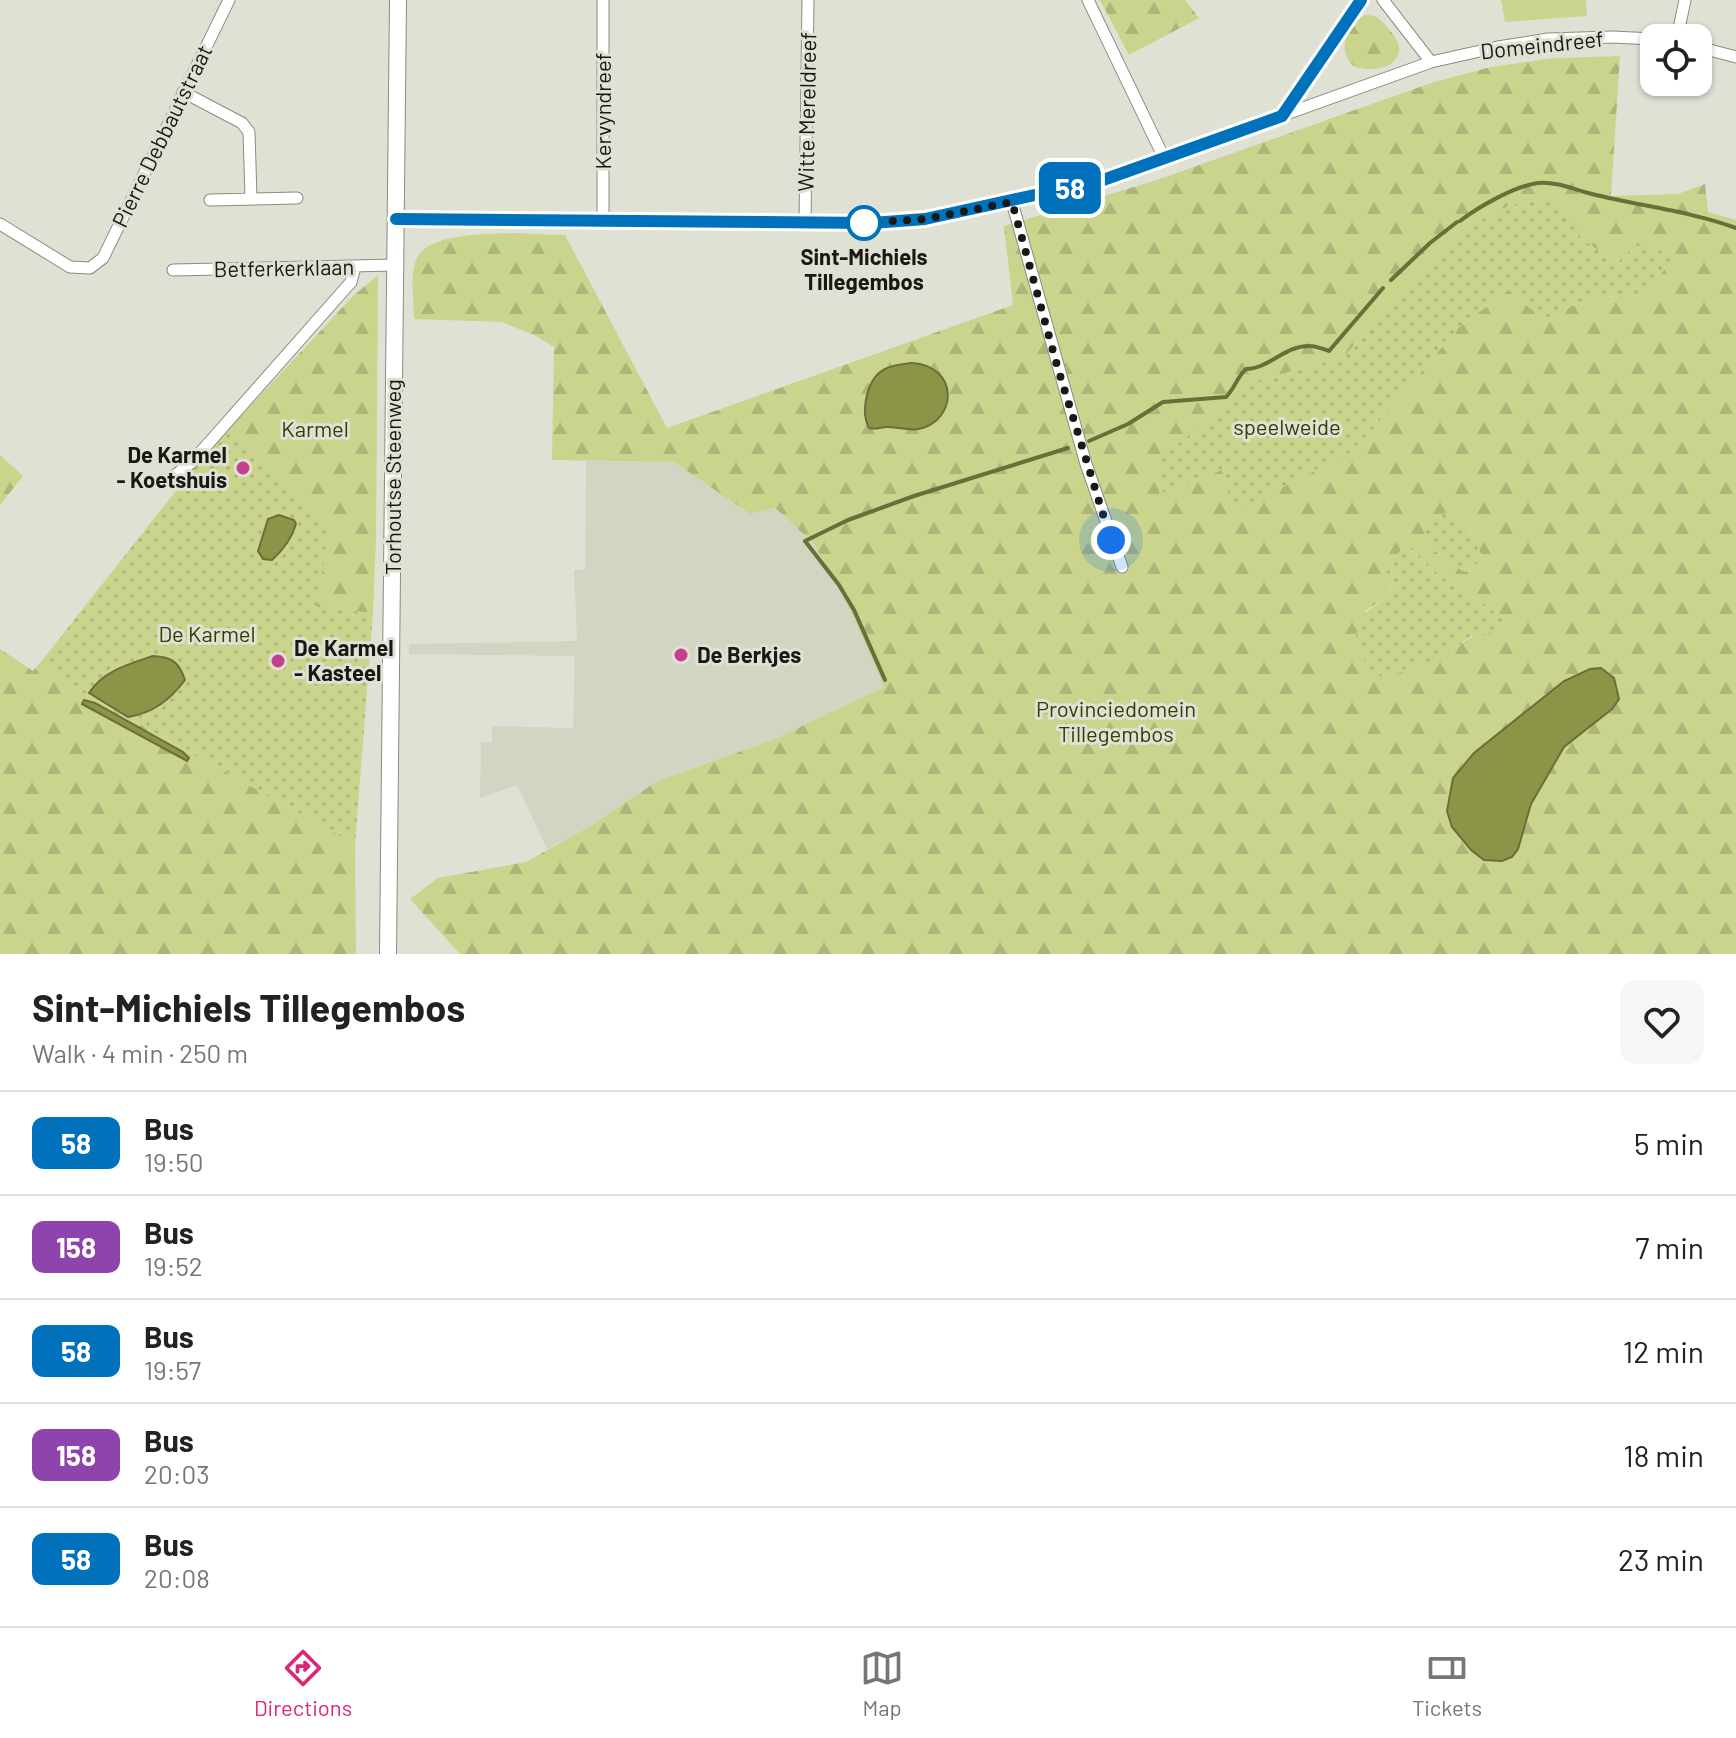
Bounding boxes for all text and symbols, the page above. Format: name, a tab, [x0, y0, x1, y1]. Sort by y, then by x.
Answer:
map controls	[1640, 24, 1712, 96]
button: locate	[1640, 24, 1712, 96]
street label: Domeindreef	[1479, 25, 1605, 63]
street label: Witte Mereldreef	[792, 32, 820, 192]
street label: Pierre Debbautstraat	[106, 40, 217, 231]
street label: Kervyndreef	[589, 53, 615, 169]
line badge: 58	[1034, 162, 1106, 214]
text: 58	[1055, 171, 1085, 205]
marker: Sint-Michiels Tillegembos	[847, 206, 881, 240]
place label: Sint-Michiels Tillegembos	[800, 243, 928, 294]
street label: Betferkerklaan	[213, 253, 355, 281]
street label: Torhoutse Steenweg	[379, 379, 405, 575]
park label: speelweide	[1233, 413, 1341, 439]
park label: Karmel	[281, 415, 349, 441]
place label: De Karmel - Koetshuis	[117, 441, 227, 492]
marker: De Karmel - Koetshuis	[234, 459, 252, 477]
your location	[1091, 520, 1131, 560]
park label: De Karmel	[158, 620, 256, 646]
place label: De Karmel - Kasteel	[294, 634, 394, 685]
place label: De Berkjes	[697, 641, 801, 667]
marker: De Berkjes	[672, 646, 690, 664]
marker: De Karmel - Kasteel	[269, 652, 287, 670]
park label: Provinciedomein Tillegembos	[1036, 695, 1196, 746]
button: heart	[1620, 980, 1704, 1064]
text: Sint-Michiels Tillegembos	[32, 984, 465, 1030]
text: Walk · 4 min · 250 m	[32, 1037, 248, 1068]
text: Bus	[144, 1110, 194, 1146]
text: 5 min	[1634, 1125, 1704, 1161]
text: 58	[61, 1126, 91, 1160]
text: 19:50	[144, 1146, 204, 1177]
text: Bus	[144, 1214, 194, 1250]
text: 7 min	[1635, 1229, 1704, 1265]
text: 158	[56, 1230, 96, 1264]
text: 19:52	[144, 1250, 203, 1281]
text: Bus	[144, 1318, 194, 1354]
text: 12 min	[1623, 1333, 1704, 1369]
text: 58	[61, 1334, 91, 1368]
text: 19:57	[144, 1354, 201, 1385]
text: Bus	[144, 1422, 194, 1458]
text: 18 min	[1623, 1437, 1704, 1473]
text: 158	[56, 1438, 96, 1472]
text: 20:03	[144, 1458, 210, 1489]
text: Bus	[144, 1526, 194, 1562]
text: 23 min	[1618, 1541, 1704, 1577]
text: 58	[61, 1542, 91, 1576]
text: 20:08	[144, 1562, 210, 1593]
tab: Directions	[254, 1646, 352, 1720]
tab: Map	[860, 1646, 904, 1720]
tab: Tickets	[1412, 1646, 1482, 1720]

